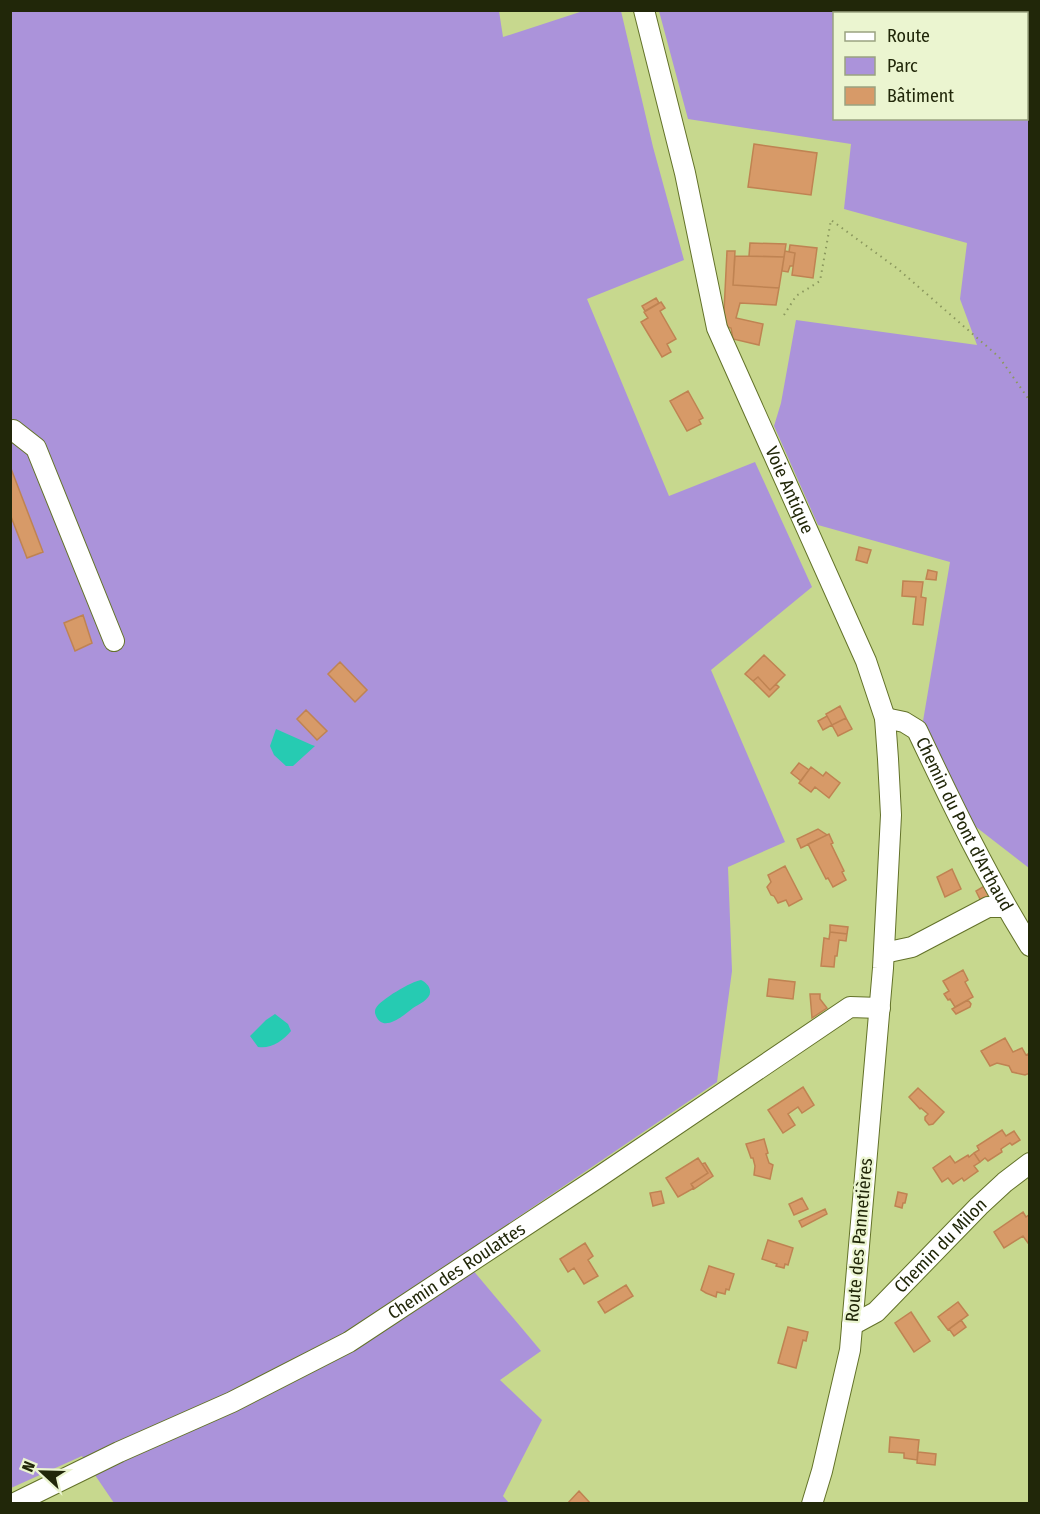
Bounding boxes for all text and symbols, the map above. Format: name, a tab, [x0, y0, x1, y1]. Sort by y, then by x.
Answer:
legend	[833, 12, 1028, 120]
text: Route	[887, 25, 930, 47]
text: Parc	[887, 55, 918, 77]
text: Bâtiment	[887, 85, 954, 107]
street label: Voie Antique	[760, 443, 819, 537]
street label: Chemin du Pont d'Arthaud	[911, 733, 1018, 915]
street label: Route des Pannetières	[841, 1157, 877, 1323]
street label: Chemin du Milon	[890, 1193, 991, 1298]
street label: Chemin des Roulattes	[384, 1218, 530, 1324]
north arrow	[12, 1442, 72, 1502]
text: N	[18, 1459, 39, 1475]

